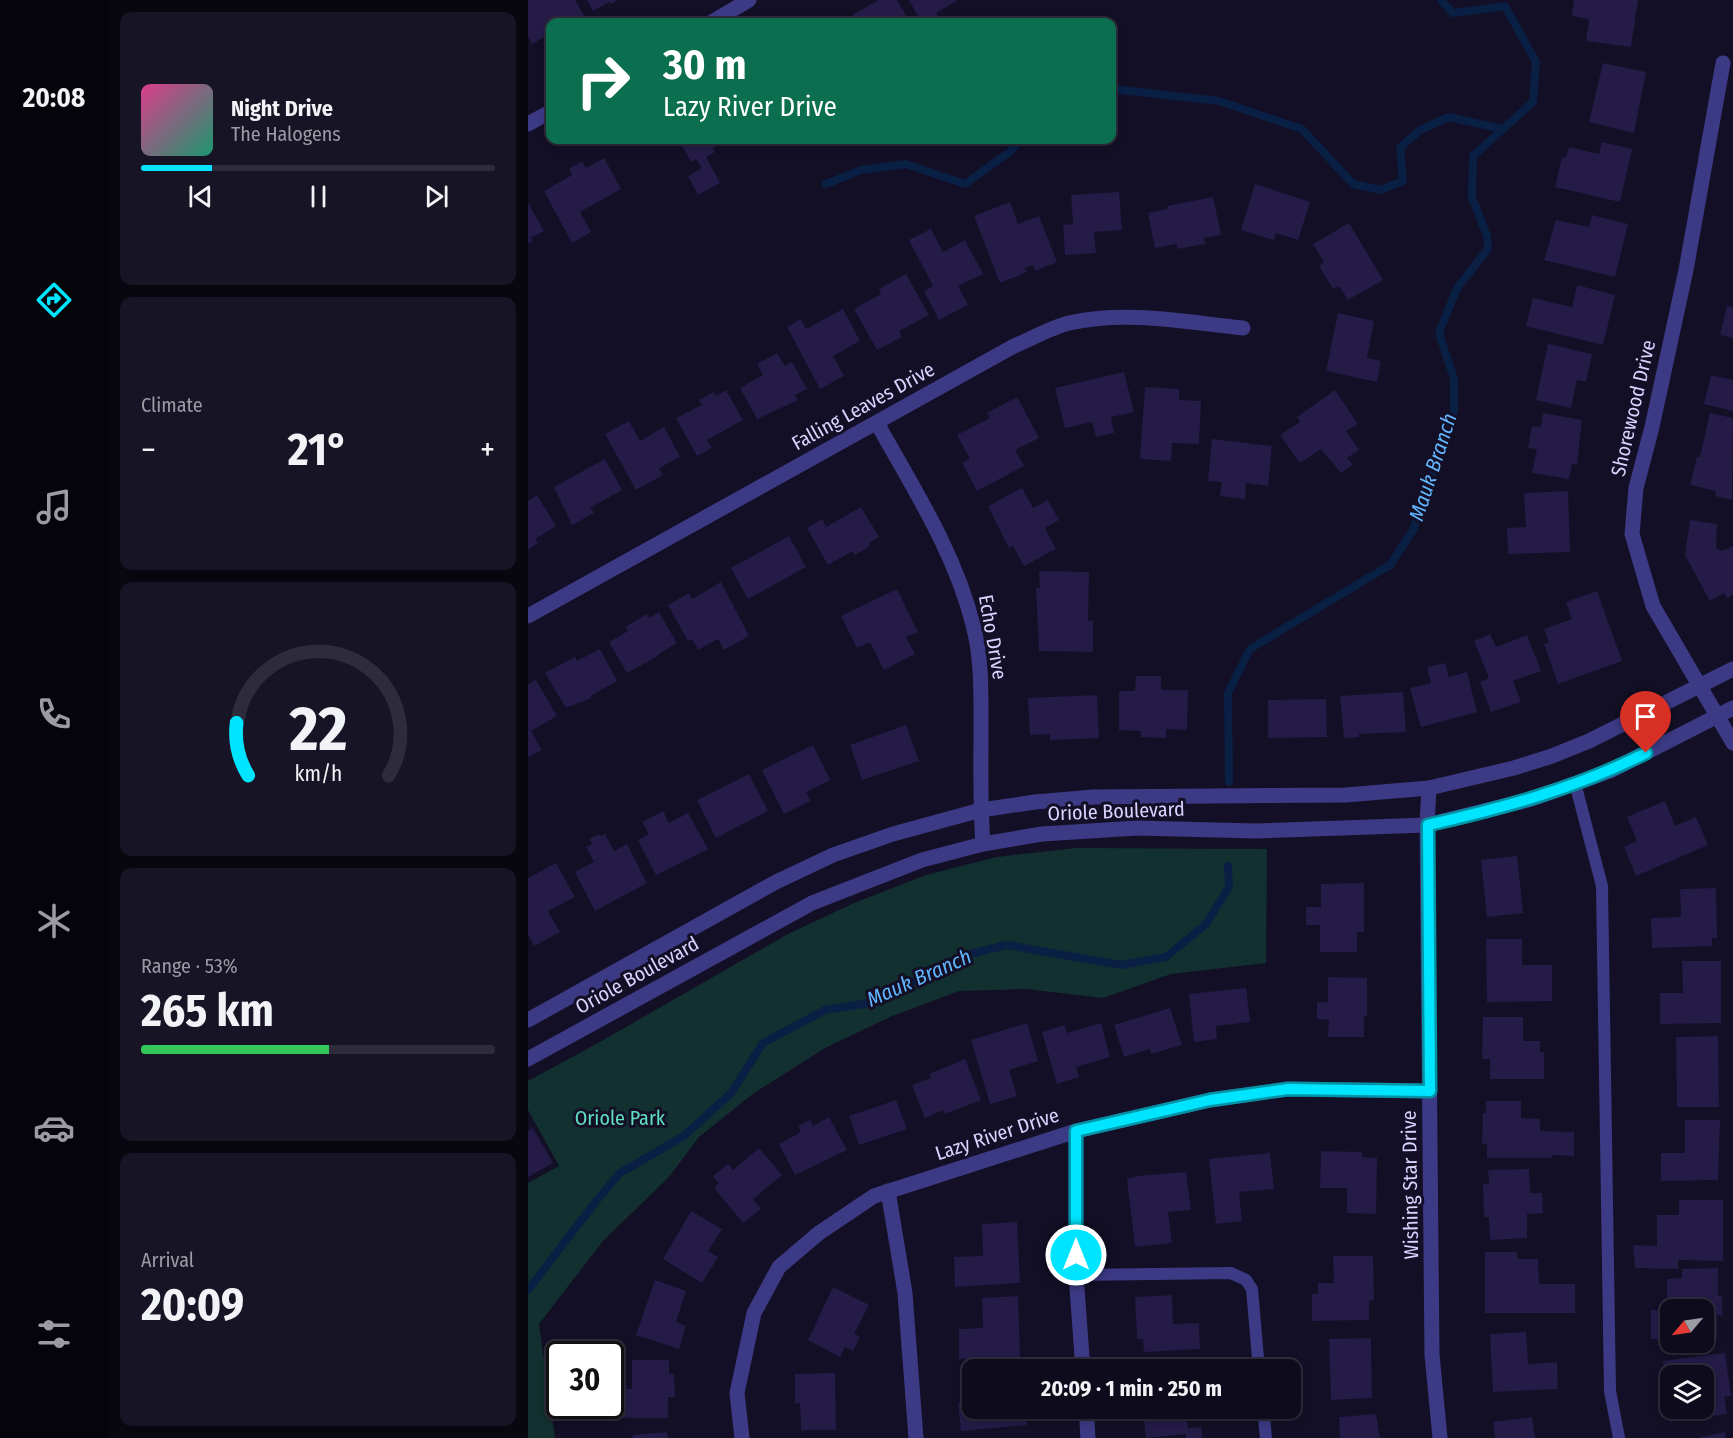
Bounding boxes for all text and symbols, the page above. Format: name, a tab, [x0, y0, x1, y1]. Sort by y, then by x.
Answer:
text: 30 m	[663, 40, 747, 90]
icon: right	[564, 42, 642, 120]
text: 20:08	[23, 82, 85, 114]
text: Lazy River Drive	[663, 91, 837, 123]
text: Night Drive	[231, 95, 333, 122]
text: The Halogens	[231, 122, 341, 146]
icon: previous	[184, 180, 217, 213]
icon: pause	[302, 180, 335, 213]
icon: next	[420, 180, 453, 213]
icon: directions	[33, 279, 75, 321]
street label: Shorewood Drive	[1606, 337, 1660, 479]
street label: Falling Leaves Drive	[788, 357, 938, 455]
text: Climate	[141, 393, 203, 417]
water label: Mauk Branch	[1403, 410, 1463, 524]
text: 21°	[288, 423, 348, 477]
text: −	[141, 430, 156, 470]
text: +	[480, 430, 495, 470]
icon: music	[33, 486, 75, 528]
street label: Echo Drive	[974, 593, 1012, 681]
pin	[1620, 691, 1671, 753]
text: 22	[288, 692, 347, 767]
icon: phone	[33, 693, 75, 735]
icon: arrive	[1629, 700, 1662, 733]
text: km/h	[294, 761, 342, 787]
street label: Oriole Boulevard	[1047, 797, 1185, 825]
icon: climate	[33, 900, 75, 942]
street label: Oriole Boulevard	[571, 931, 703, 1019]
water label: Mauk Branch	[863, 943, 975, 1013]
text: Range · 53%	[141, 954, 238, 978]
text: 265 km	[141, 984, 274, 1038]
street label: Lazy River Drive	[932, 1103, 1062, 1165]
park label: Oriole Park	[575, 1106, 666, 1130]
icon: car	[33, 1107, 75, 1149]
street label: Wishing Star Drive	[1397, 1110, 1423, 1260]
position arrow	[1044, 1223, 1108, 1287]
text: Arrival	[141, 1248, 194, 1272]
text: 20:09	[141, 1278, 244, 1332]
north arrow	[1660, 1299, 1714, 1353]
map controls	[1660, 1299, 1714, 1419]
icon: filters	[33, 1313, 75, 1355]
speed limit sign: 30	[546, 1341, 624, 1419]
button: layers	[1660, 1365, 1714, 1419]
text: 20:09 · 1 min · 250 m	[1041, 1375, 1222, 1402]

